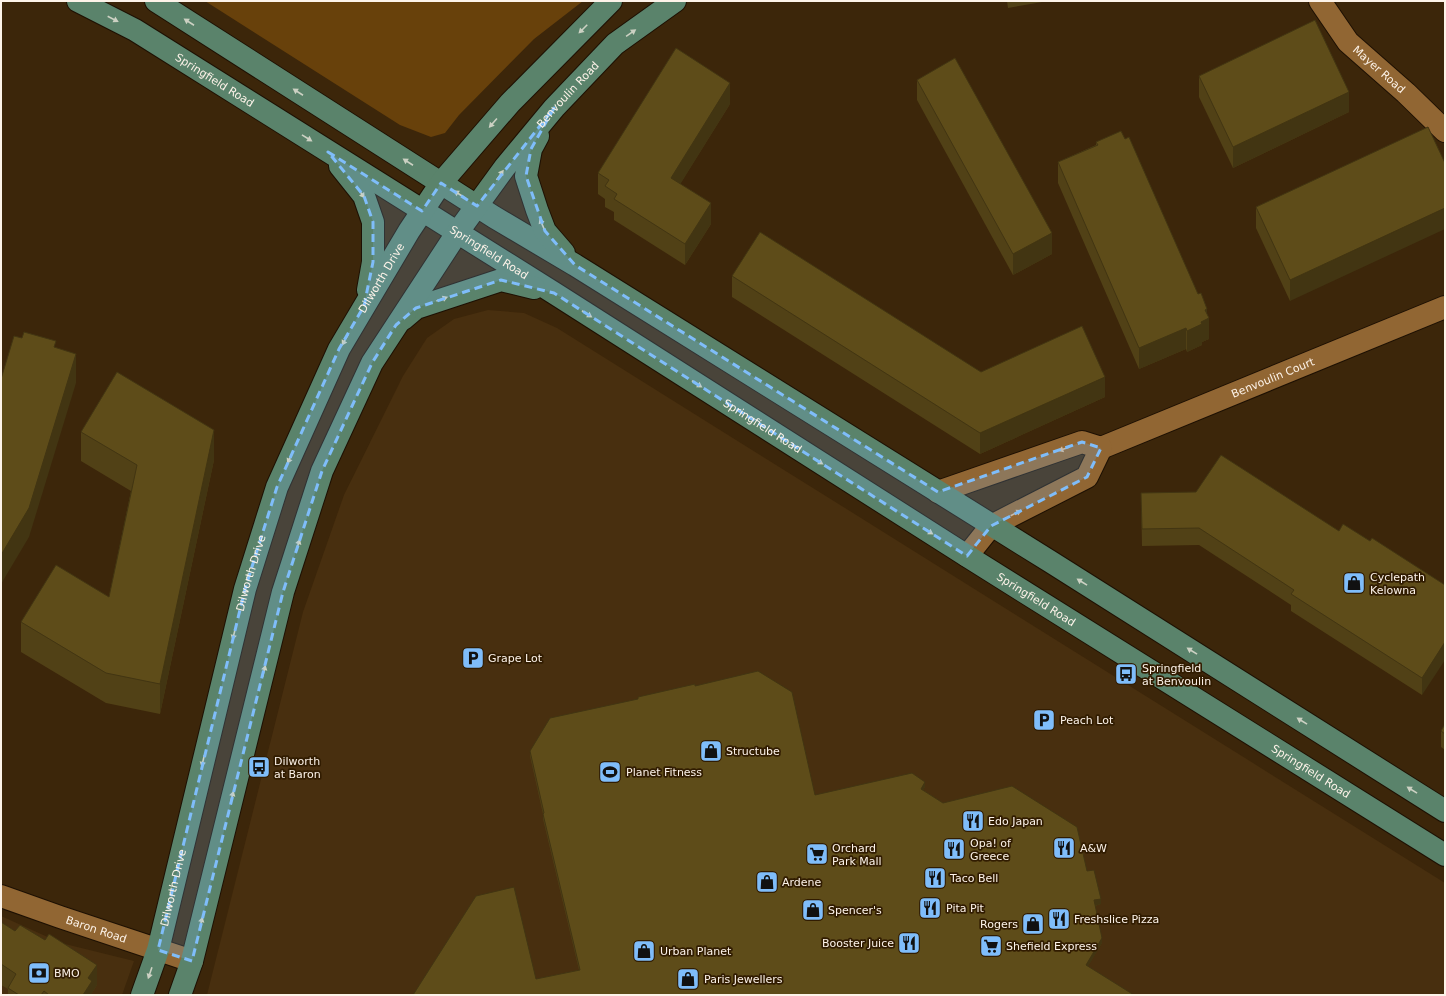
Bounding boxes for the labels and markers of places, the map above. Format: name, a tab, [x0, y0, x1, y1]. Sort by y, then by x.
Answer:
shop icon: Cyclepath Kelowna	[1341, 570, 1367, 596]
place label: Cyclepath Kelowna	[1370, 571, 1425, 597]
parking icon: Grape Lot	[460, 645, 486, 671]
place label: Grape Lot	[488, 652, 543, 665]
bus stop icon: Springfield at Benvoulin	[1113, 661, 1139, 687]
place label: Springfield at Benvoulin	[1142, 662, 1211, 688]
parking icon: Peach Lot	[1031, 707, 1057, 733]
place label: Peach Lot	[1060, 714, 1114, 727]
shop icon: Structube	[698, 738, 724, 764]
place label: Structube	[726, 745, 780, 758]
bus stop icon: Dilworth at Baron	[246, 754, 272, 780]
place label: Dilworth at Baron	[274, 755, 321, 781]
sports icon: Planet Fitness	[597, 759, 623, 785]
place label: Planet Fitness	[626, 766, 702, 779]
restaurant icon: Edo Japan	[960, 808, 986, 834]
place label: Edo Japan	[988, 815, 1043, 828]
restaurant icon: A&W	[1051, 835, 1077, 861]
restaurant icon: Opa! of Greece	[941, 836, 967, 862]
place label: Opa! of Greece	[970, 837, 1012, 863]
supermarket icon: Orchard Park Mall	[804, 841, 830, 867]
place label: Orchard Park Mall	[832, 842, 882, 868]
place label: A&W	[1080, 842, 1107, 855]
restaurant icon: Taco Bell	[922, 865, 948, 891]
shop icon: Ardene	[754, 869, 780, 895]
place label: Taco Bell	[949, 872, 998, 885]
place label: Ardene	[782, 876, 822, 889]
restaurant icon: Pita Pit	[917, 895, 943, 921]
shop icon: Spencer's	[800, 897, 826, 923]
place label: Pita Pit	[946, 902, 984, 915]
place label: Spencer's	[828, 904, 882, 917]
restaurant icon: Freshslice Pizza	[1046, 906, 1072, 932]
shop icon: Rogers	[1020, 911, 1046, 937]
place label: Freshslice Pizza	[1074, 913, 1159, 926]
place label: Rogers	[980, 918, 1018, 931]
restaurant icon: Booster Juice	[896, 930, 922, 956]
supermarket icon: Shefield Express	[978, 933, 1004, 959]
place label: Booster Juice	[822, 937, 894, 950]
shop icon: Urban Planet	[631, 938, 657, 964]
place label: Shefield Express	[1006, 940, 1097, 953]
place label: Urban Planet	[660, 945, 732, 958]
bank icon: BMO	[26, 960, 52, 986]
shop icon: Paris Jewellers	[675, 966, 701, 992]
place label: BMO	[54, 967, 80, 980]
place label: Paris Jewellers	[704, 973, 783, 986]

